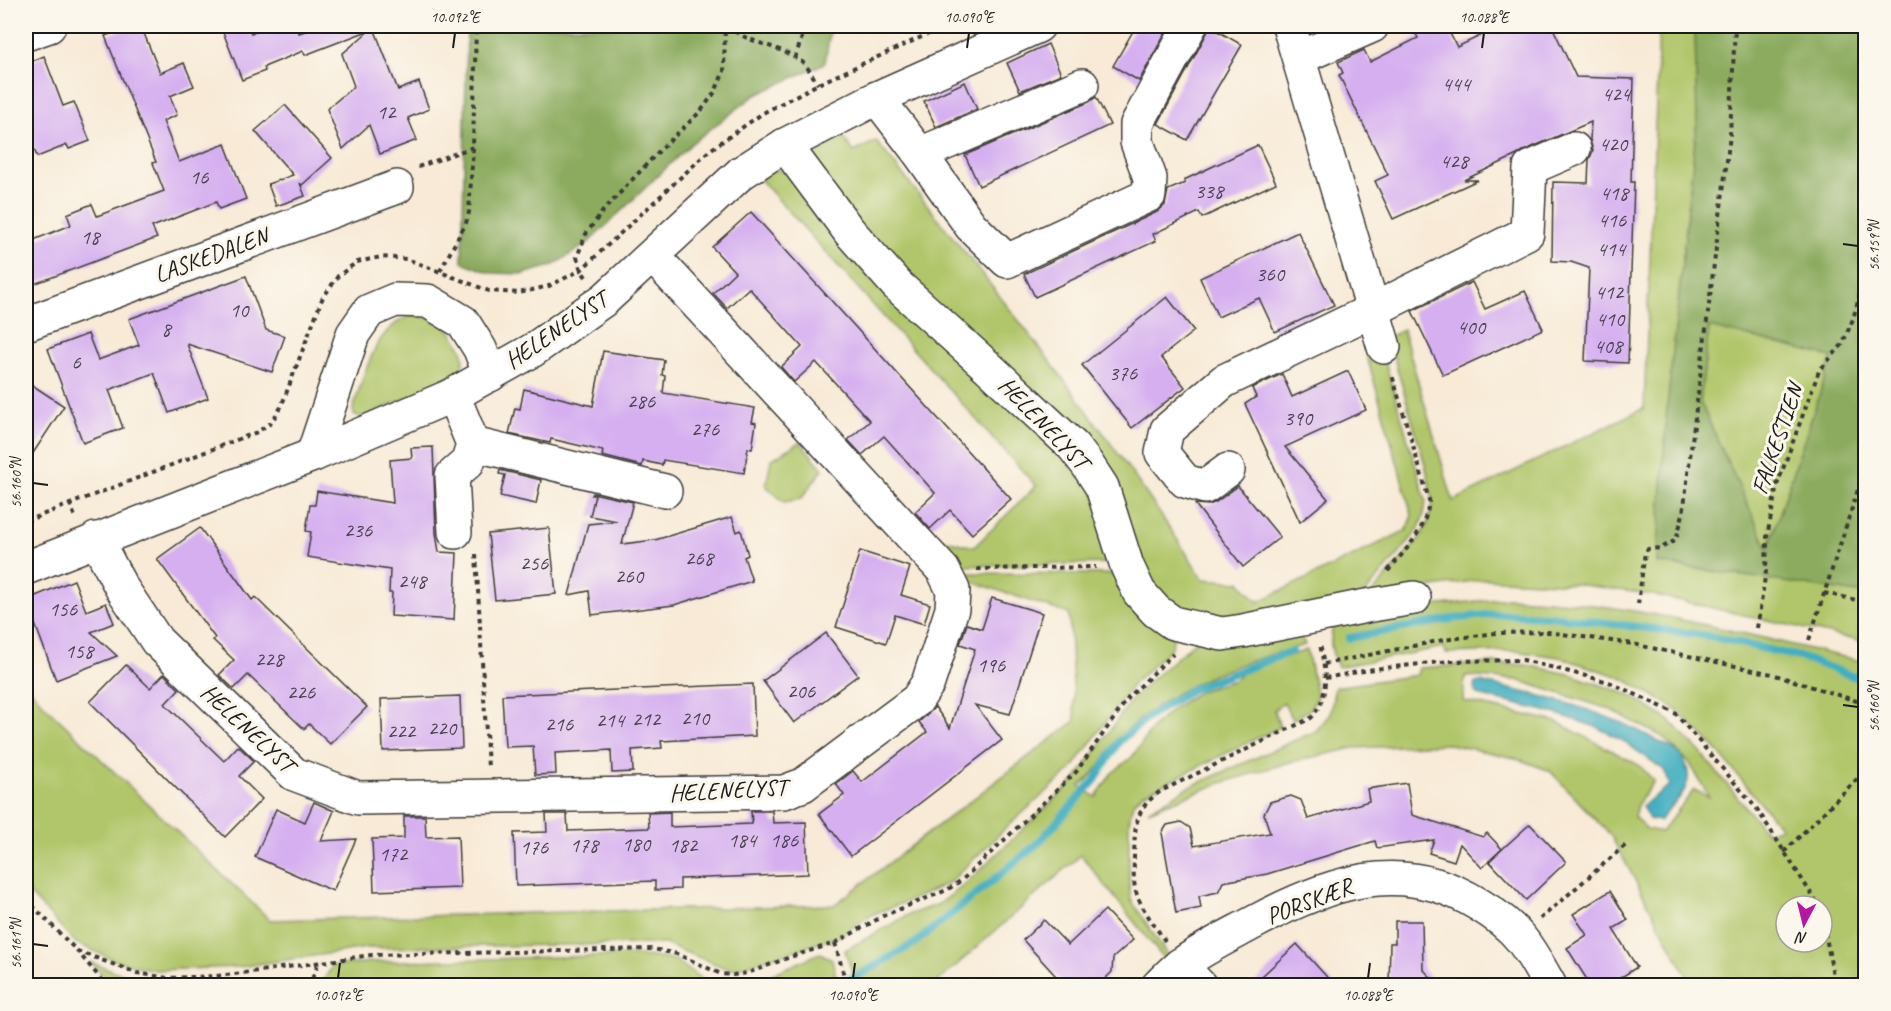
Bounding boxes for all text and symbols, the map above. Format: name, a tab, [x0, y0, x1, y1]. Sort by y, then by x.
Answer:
text: 10.092°E	[431, 8, 482, 27]
text: 10.090°E	[945, 8, 996, 27]
text: 10.088°E	[1460, 8, 1511, 27]
house number: 444	[1442, 71, 1473, 97]
house number: 424	[1602, 81, 1633, 107]
house number: 12	[377, 99, 397, 125]
house number: 420	[1599, 131, 1629, 157]
house number: 428	[1440, 148, 1471, 174]
house number: 16	[190, 164, 209, 190]
house number: 338	[1195, 178, 1226, 204]
house number: 418	[1600, 180, 1631, 206]
house number: 416	[1598, 207, 1627, 233]
text: 56.159°N	[1865, 218, 1884, 271]
street label: LASKEDALEN	[150, 219, 275, 289]
house number: 18	[81, 224, 102, 250]
house number: 414	[1597, 236, 1628, 262]
house number: 360	[1256, 261, 1286, 287]
house number: 412	[1595, 279, 1625, 305]
street label: HELENELYST	[499, 282, 617, 375]
house number: 10	[230, 297, 250, 323]
house number: 410	[1596, 306, 1626, 332]
house number: 400	[1457, 314, 1487, 340]
house number: 8	[161, 316, 173, 342]
house number: 408	[1594, 333, 1625, 359]
house number: 6	[71, 349, 81, 375]
house number: 376	[1109, 360, 1138, 386]
street label: HELENELYST	[992, 370, 1099, 479]
street label: FALKESTIEN	[1744, 377, 1811, 498]
house number: 286	[627, 388, 656, 414]
house number: 390	[1284, 405, 1314, 431]
house number: 276	[691, 416, 720, 442]
text: 56.160°N	[7, 455, 26, 508]
house number: 236	[344, 517, 373, 543]
house number: 268	[685, 545, 716, 571]
house number: 256	[520, 550, 549, 576]
house number: 260	[615, 563, 645, 589]
house number: 248	[398, 568, 429, 594]
house number: 156	[49, 596, 78, 622]
house number: 158	[65, 638, 96, 664]
house number: 228	[255, 646, 286, 672]
house number: 196	[977, 652, 1006, 678]
street label: HELENELYST	[195, 677, 305, 783]
house number: 206	[787, 678, 816, 704]
house number: 226	[287, 679, 316, 705]
text: 56.160°N	[1865, 679, 1884, 732]
house number: 210	[681, 705, 711, 731]
house number: 212	[632, 706, 662, 732]
house number: 214	[596, 707, 627, 733]
house number: 216	[545, 711, 574, 737]
house number: 220	[428, 715, 458, 741]
house number: 222	[387, 718, 417, 744]
street label: HELENELYST	[668, 772, 793, 808]
house number: 184	[728, 827, 759, 853]
house number: 186	[770, 827, 799, 853]
house number: 180	[622, 831, 652, 857]
house number: 178	[570, 832, 601, 858]
house number: 182	[669, 832, 699, 858]
house number: 176	[520, 834, 549, 860]
house number: 172	[379, 841, 409, 867]
street label: PORSKÆR	[1262, 870, 1359, 931]
north arrow	[1774, 894, 1834, 954]
text: 56.161°N	[7, 916, 26, 969]
text: N	[1793, 927, 1808, 948]
text: 10.092°E	[314, 986, 365, 1005]
text: 10.090°E	[829, 986, 880, 1005]
text: 10.088°E	[1344, 986, 1395, 1005]

